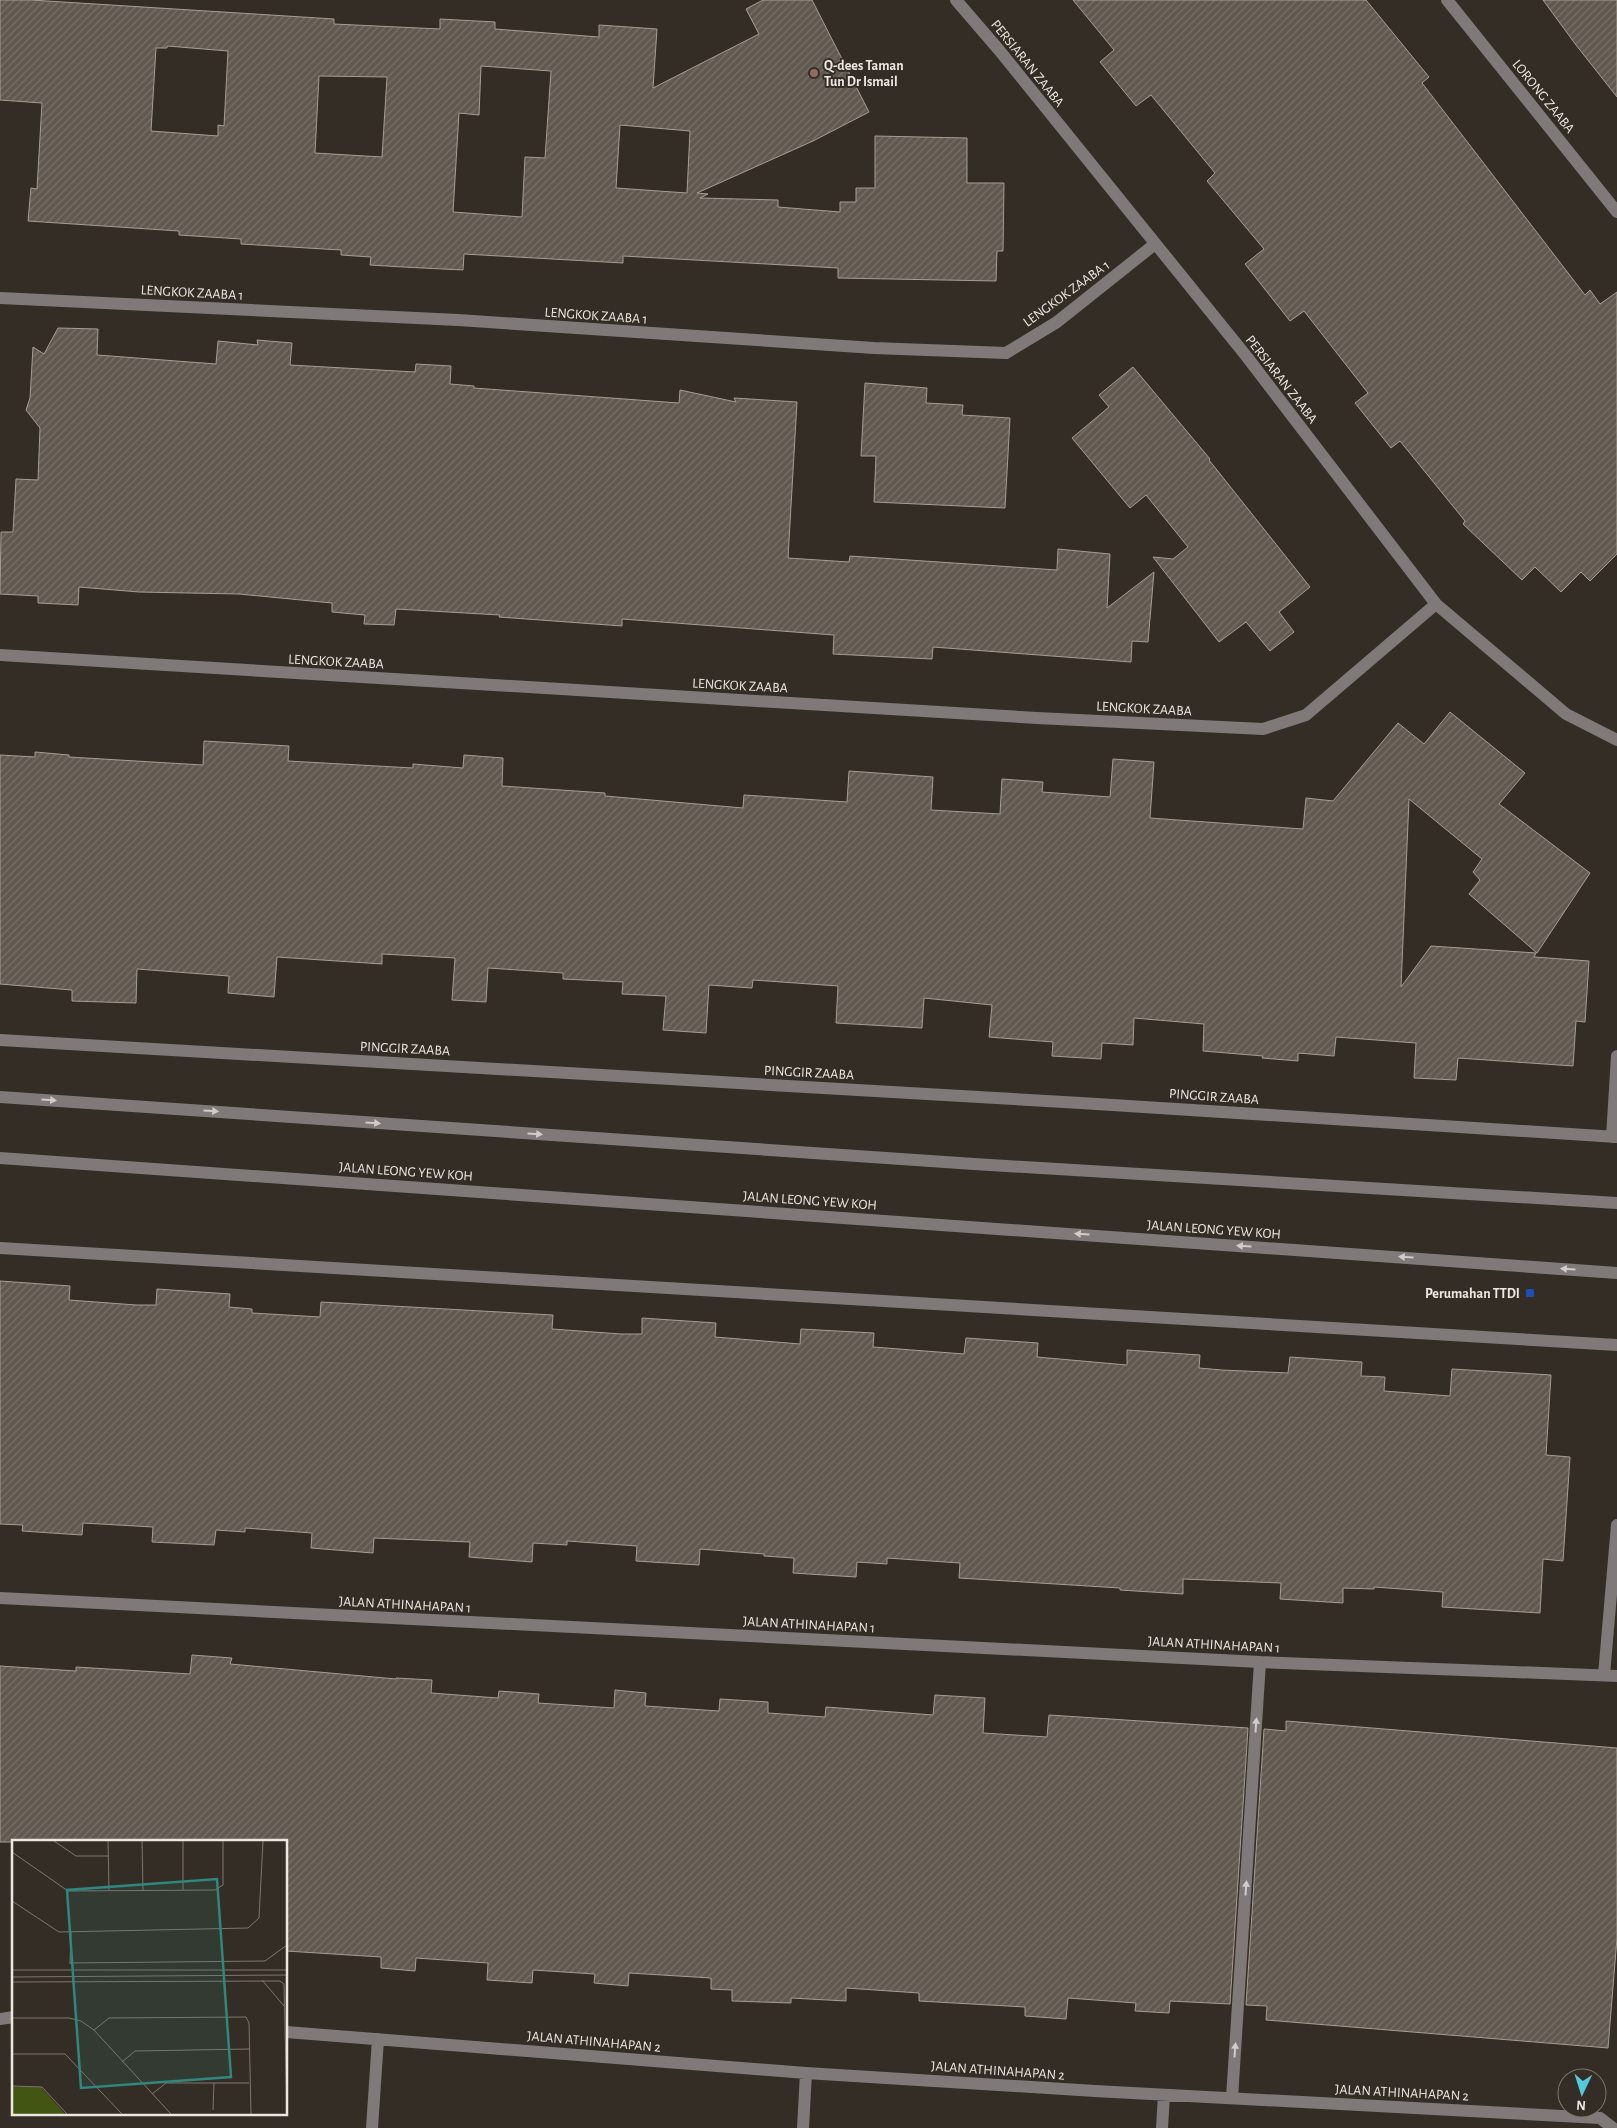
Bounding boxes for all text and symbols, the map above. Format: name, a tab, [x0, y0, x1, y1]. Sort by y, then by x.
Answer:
street label: PERSIARAN ZAABA	[988, 18, 1066, 110]
street label: LORONG ZAABA	[1509, 57, 1577, 136]
place label: Q-dees Taman Tun Dr Ismail	[824, 59, 904, 89]
marker: Q-dees Taman Tun Dr Ismail	[808, 67, 820, 79]
street label: LENGKOK ZAABA 1	[1021, 258, 1112, 330]
street label: LENGKOK ZAABA 1	[140, 283, 244, 303]
street label: LENGKOK ZAABA 1	[544, 305, 648, 327]
street label: PERSIARAN ZAABA	[1243, 333, 1320, 426]
street label: LENGKOK ZAABA	[288, 653, 384, 671]
street label: LENGKOK ZAABA	[692, 677, 788, 695]
street label: LENGKOK ZAABA	[1096, 700, 1192, 718]
street label: PINGGIR ZAABA	[360, 1040, 450, 1058]
street label: PINGGIR ZAABA	[764, 1064, 854, 1082]
street label: PINGGIR ZAABA	[1168, 1087, 1259, 1107]
one-way arrow	[41, 1097, 57, 1105]
one-way arrow	[203, 1108, 219, 1116]
one-way arrow	[365, 1119, 381, 1127]
one-way arrow	[527, 1130, 543, 1138]
street label: JALAN LEONG YEW KOH	[338, 1160, 473, 1184]
street label: JALAN LEONG YEW KOH	[742, 1189, 877, 1213]
street label: JALAN LEONG YEW KOH	[1146, 1218, 1281, 1242]
one-way arrow	[1074, 1230, 1090, 1238]
one-way arrow	[1236, 1241, 1252, 1249]
one-way arrow	[1398, 1253, 1414, 1261]
one-way arrow	[1560, 1265, 1576, 1273]
place label: Perumahan TTDI	[1425, 1287, 1520, 1301]
marker: Perumahan TTDI	[1524, 1287, 1536, 1299]
street label: JALAN ATHINAHAPAN 1	[338, 1595, 471, 1615]
street label: JALAN ATHINAHAPAN 1	[742, 1615, 875, 1635]
street label: JALAN ATHINAHAPAN 1	[1147, 1635, 1280, 1655]
one-way arrow	[1252, 1717, 1260, 1733]
inset map	[12, 1840, 288, 2116]
one-way arrow	[1242, 1879, 1250, 1895]
street label: JALAN ATHINAHAPAN 2	[527, 2029, 661, 2055]
one-way arrow	[1232, 2041, 1240, 2057]
street label: JALAN ATHINAHAPAN 2	[931, 2059, 1065, 2083]
north arrow	[1557, 2068, 1607, 2118]
street label: JALAN ATHINAHAPAN 2	[1335, 2083, 1469, 2103]
text: N	[1576, 2098, 1587, 2112]

